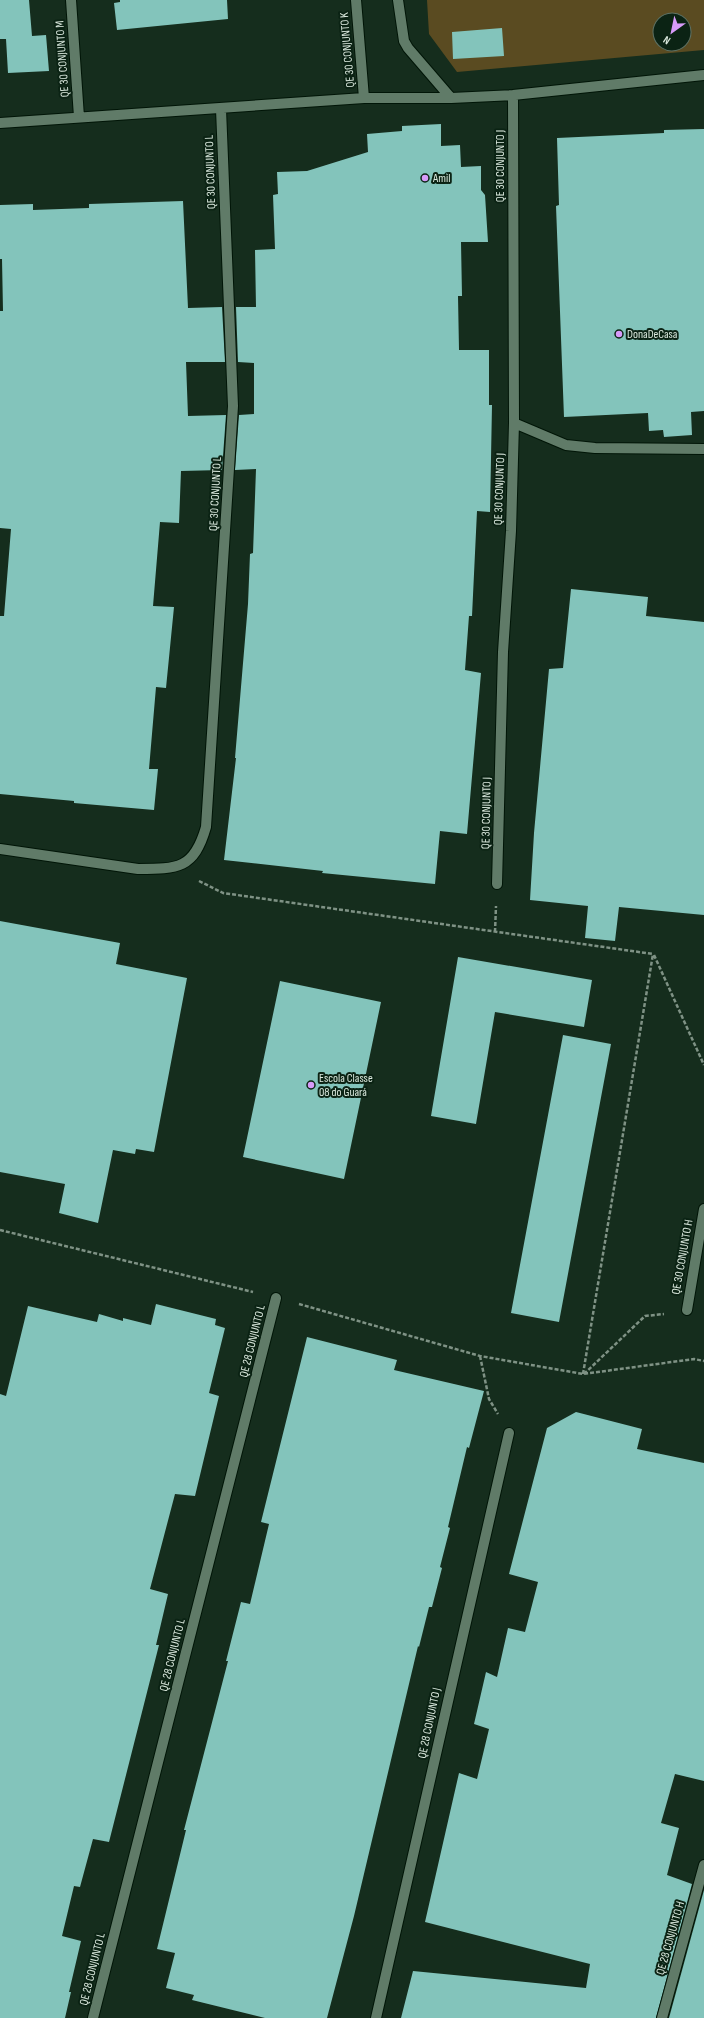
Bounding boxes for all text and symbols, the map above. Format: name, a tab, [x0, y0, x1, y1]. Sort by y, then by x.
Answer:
street label: QE 30 CONJUNTO K	[337, 11, 358, 88]
north arrow	[652, 12, 692, 52]
street label: QE 30 CONJUNTO M	[52, 20, 73, 98]
text: N	[661, 33, 673, 47]
street label: QE 30 CONJUNTO J	[493, 130, 508, 202]
street label: QE 30 CONJUNTO L	[202, 134, 219, 209]
place label: Amil	[432, 171, 451, 186]
marker: Amil	[420, 173, 430, 183]
place label: DonaDeCasa	[627, 327, 678, 342]
marker: DonaDeCasa	[614, 329, 624, 339]
street label: QE 30 CONJUNTO J	[491, 453, 508, 525]
street label: QE 30 CONJUNTO L	[206, 456, 225, 532]
street label: QE 30 CONJUNTO J	[478, 777, 495, 849]
place label: Escola Classe 08 do Guará	[319, 1071, 373, 1100]
marker: Escola Classe 08 do Guará	[306, 1080, 316, 1090]
street label: QE 30 CONJUNTO H	[669, 1218, 696, 1296]
street label: QE 28 CONJUNTO L	[236, 1303, 269, 1379]
street label: QE 28 CONJUNTO L	[156, 1617, 189, 1693]
street label: QE 28 CONJUNTO J	[415, 1686, 444, 1760]
street label: QE 28 CONJUNTO H	[653, 1900, 688, 1977]
street label: QE 28 CONJUNTO L	[76, 1931, 109, 2007]

